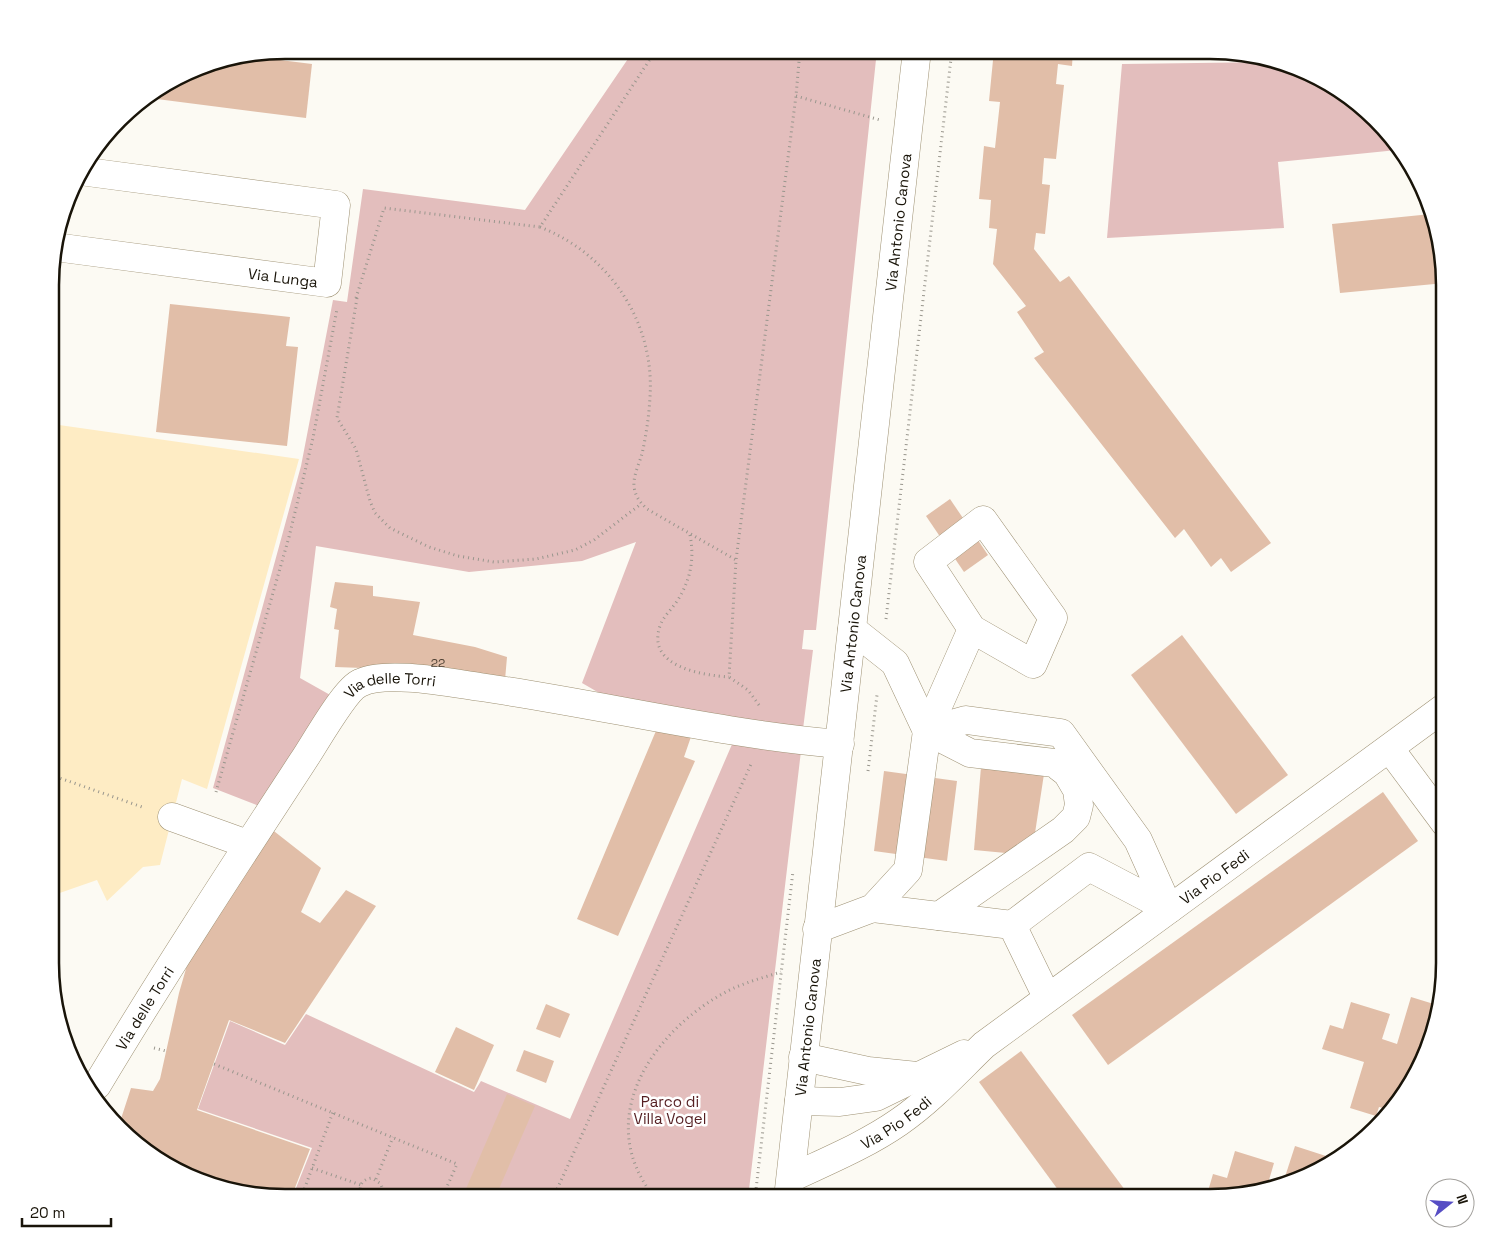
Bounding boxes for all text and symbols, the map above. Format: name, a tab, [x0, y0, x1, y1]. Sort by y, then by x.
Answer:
street label: Via Antonio Canova	[880, 152, 915, 292]
street label: Via Lunga	[247, 263, 319, 291]
street label: Via Antonio Canova	[835, 553, 870, 694]
house number: 22	[431, 655, 445, 671]
street label: Via delle Torri	[339, 668, 437, 702]
street label: Via Pio Fedi	[1176, 844, 1253, 908]
street label: Via Antonio Canova	[790, 957, 824, 1097]
street label: Via delle Torri	[111, 963, 177, 1054]
street label: Via Pio Fedi	[857, 1091, 935, 1153]
park label: Parco di Villa Vogel	[634, 1092, 706, 1128]
north arrow	[1425, 1178, 1475, 1228]
text: N	[1452, 1192, 1472, 1206]
scale bar	[22, 1196, 111, 1228]
text: 20 m	[30, 1203, 65, 1222]

